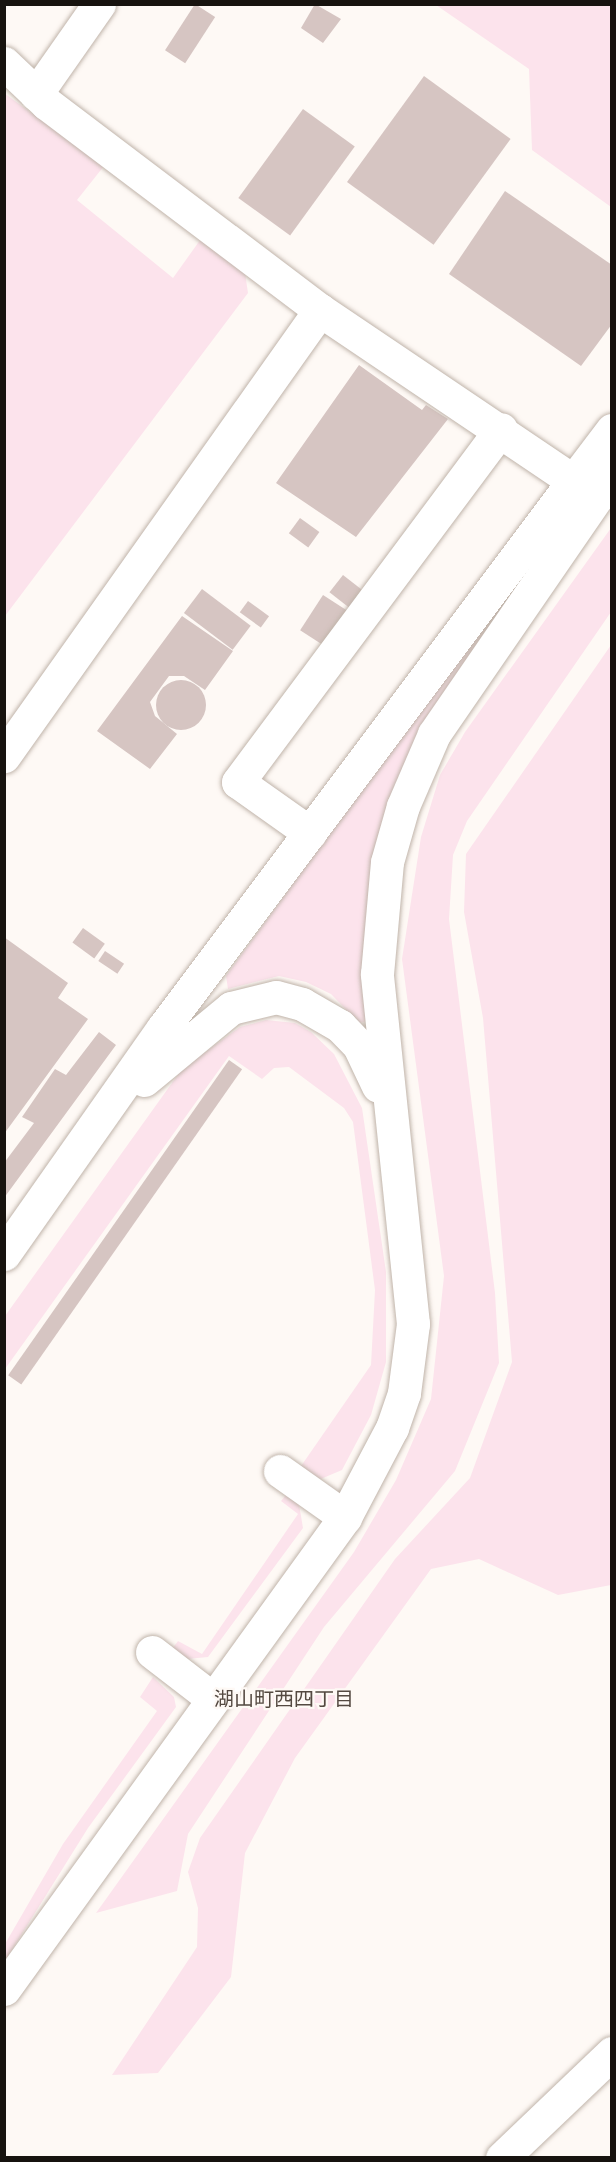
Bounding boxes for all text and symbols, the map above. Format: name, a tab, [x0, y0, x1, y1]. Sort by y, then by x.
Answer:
district label: 湖山町西四丁目	[214, 1686, 354, 1710]

